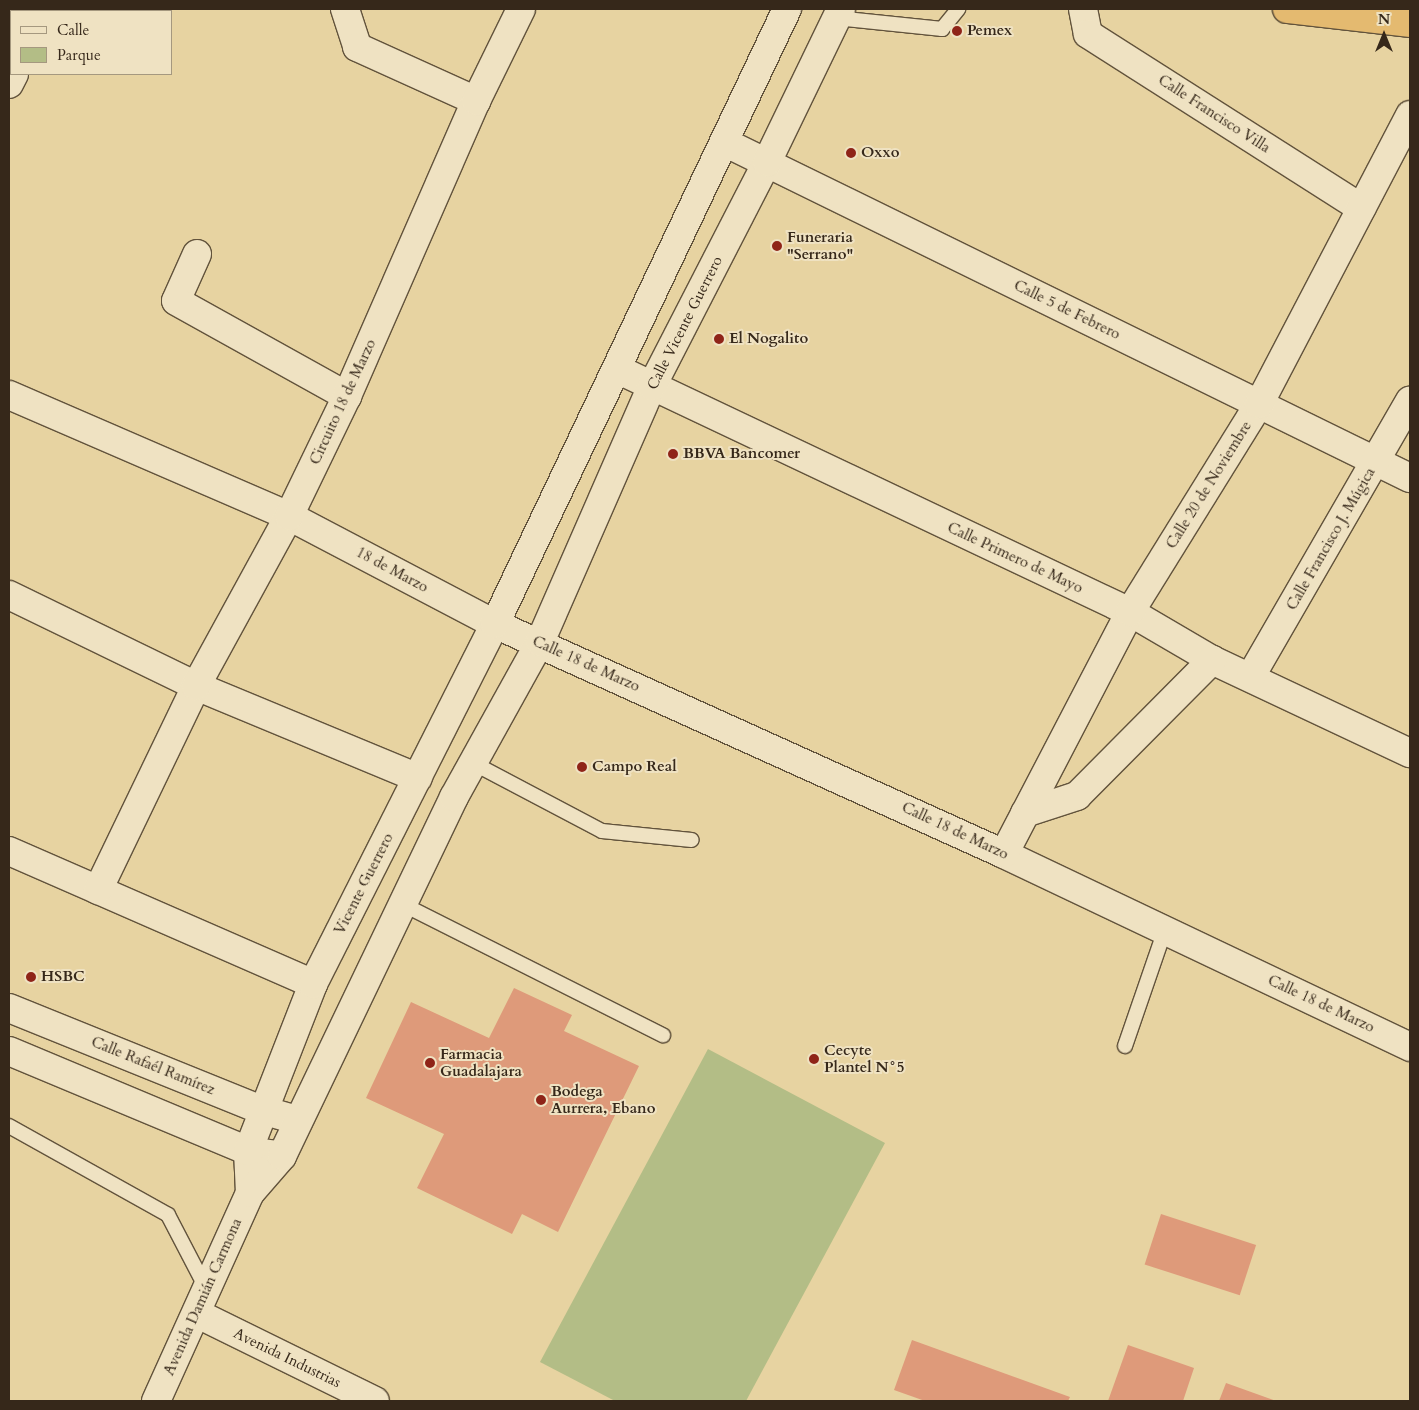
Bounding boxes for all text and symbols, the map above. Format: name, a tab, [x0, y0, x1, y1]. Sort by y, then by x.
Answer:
legend	[10, 10, 172, 75]
north arrow	[1359, 10, 1409, 60]
text: N	[1378, 10, 1390, 29]
text: Calle	[57, 20, 89, 40]
place label: Pemex	[967, 22, 1012, 40]
marker: Pemex	[951, 25, 963, 37]
text: Parque	[57, 45, 101, 65]
street label: Calle Francisco Villa	[1155, 71, 1273, 157]
place label: Oxxo	[861, 144, 899, 162]
marker: Oxxo	[845, 147, 857, 159]
place label: Funeraria "Serrano"	[787, 228, 853, 263]
marker: Funeraria "Serrano"	[771, 240, 783, 252]
street label: Calle Vicente Guerrero	[643, 253, 727, 393]
street label: Calle 5 de Febrero	[1011, 276, 1123, 344]
place label: El Nogalito	[729, 330, 808, 348]
marker: El Nogalito	[713, 333, 725, 345]
street label: Circuito 18 de Marzo	[306, 336, 380, 468]
street label: Calle 20 de Noviembre	[1162, 418, 1256, 552]
place label: BBVA Bancomer	[683, 445, 800, 463]
marker: BBVA Bancomer	[667, 448, 679, 460]
street label: Calle Francisco J. Múgica	[1283, 464, 1379, 614]
street label: Calle Primero de Mayo	[944, 519, 1086, 597]
street label: 18 de Marzo	[353, 543, 431, 597]
street label: Calle 18 de Marzo	[530, 632, 642, 696]
place label: Campo Real	[592, 758, 677, 776]
marker: Campo Real	[576, 761, 588, 773]
street label: Calle 18 de Marzo	[899, 798, 1011, 864]
street label: Vicente Guerrero	[331, 830, 397, 938]
place label: HSBC	[41, 968, 85, 986]
marker: HSBC	[25, 971, 37, 983]
street label: Calle 18 de Marzo	[1265, 971, 1377, 1037]
street label: Calle Rafaél Ramírez	[89, 1033, 217, 1099]
place label: Cecyte Plantel N°5	[824, 1041, 904, 1076]
place label: Farmacia Guadalajara	[440, 1045, 522, 1080]
marker: Cecyte Plantel N°5	[808, 1053, 820, 1065]
marker: Farmacia Guadalajara	[424, 1057, 436, 1069]
place label: Bodega Aurrera, Ebano	[551, 1082, 656, 1117]
marker: Bodega Aurrera, Ebano	[535, 1094, 547, 1106]
street label: Avenida Damián Carmona	[160, 1216, 246, 1378]
street label: Avenida Industrias	[230, 1324, 344, 1392]

